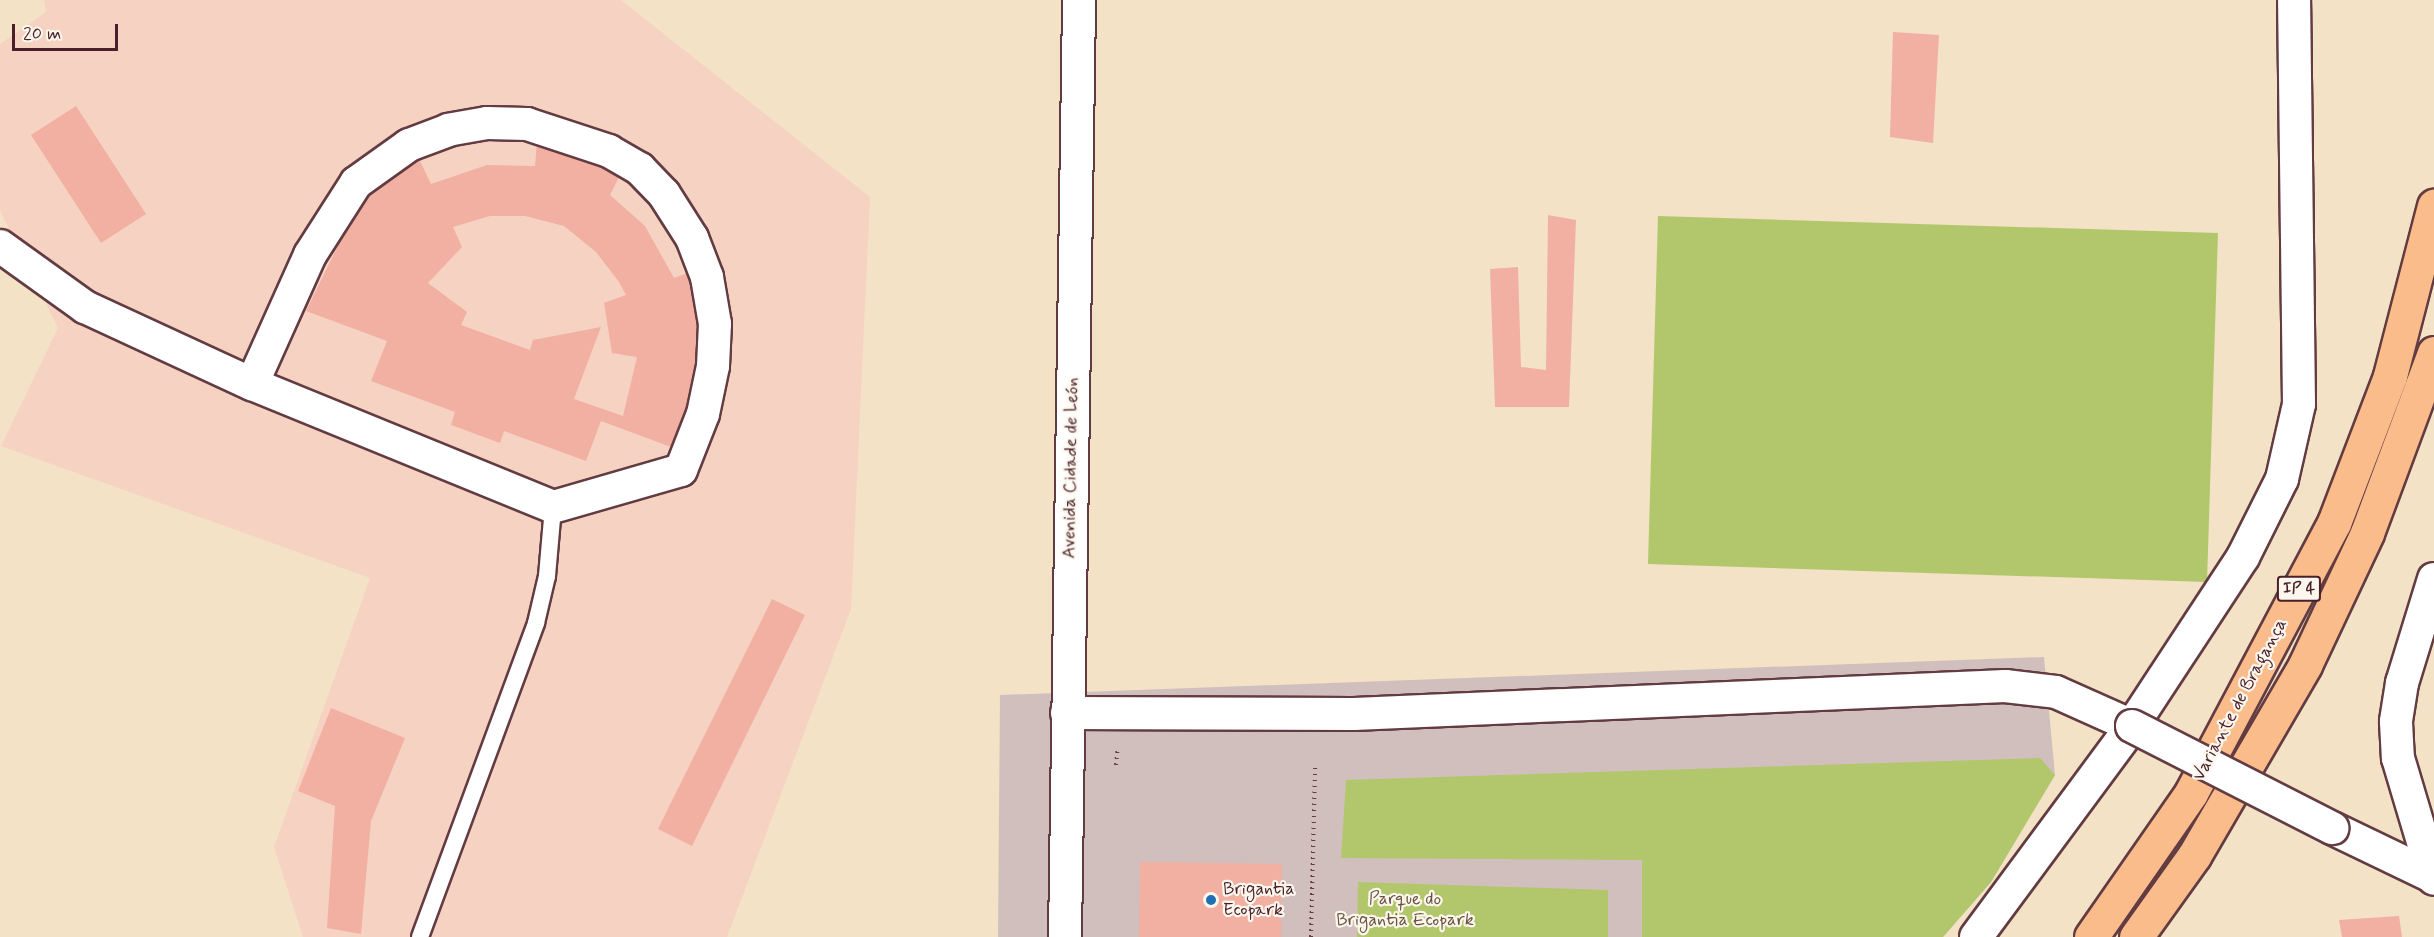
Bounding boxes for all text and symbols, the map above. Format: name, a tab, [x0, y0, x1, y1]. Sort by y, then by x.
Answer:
scale bar	[15, 12, 122, 50]
text: 20 m	[23, 22, 61, 46]
street label: Avenida Cidade de León	[1059, 377, 1083, 559]
road number: IP 4	[2276, 576, 2322, 602]
street label: Variante de Bragança	[2190, 618, 2290, 782]
place label: Brigantia Ecopark	[1223, 879, 1295, 922]
park label: Parque do Brigantia Ecopark	[1337, 889, 1473, 932]
marker: Brigantia Ecopark	[1204, 893, 1218, 907]

